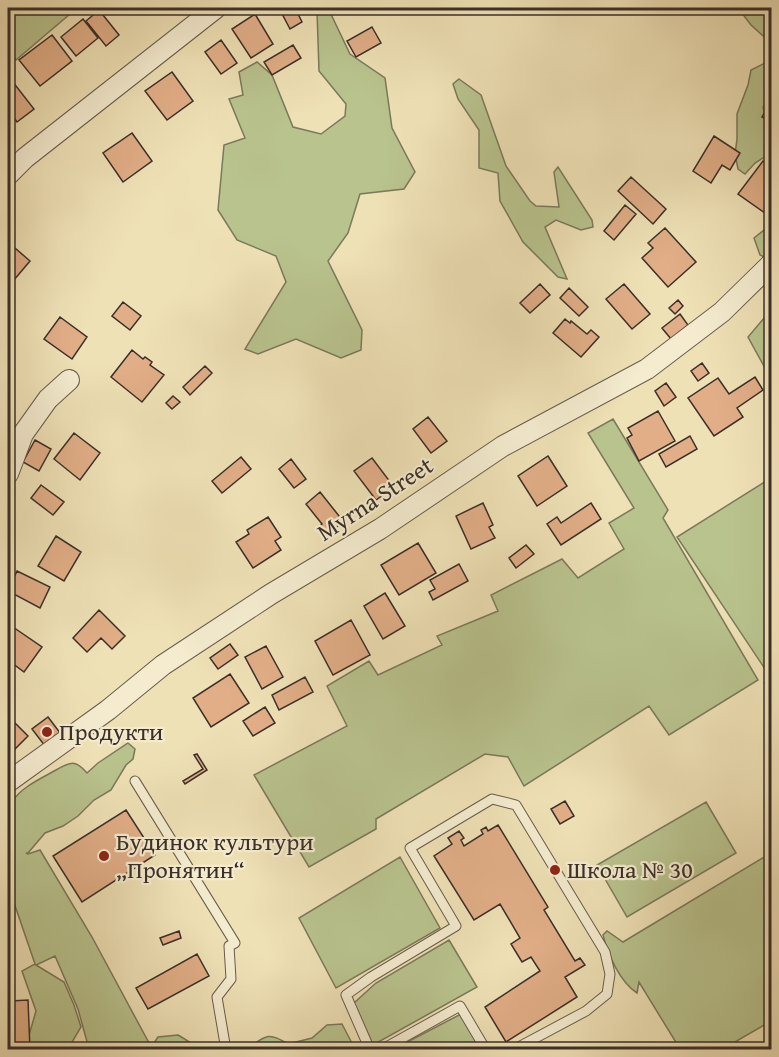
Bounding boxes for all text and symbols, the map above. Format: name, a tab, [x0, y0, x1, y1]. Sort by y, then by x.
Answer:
street label: Myrna Street	[310, 448, 440, 549]
place label: Продукти	[59, 714, 163, 749]
marker: Продукти	[40, 725, 54, 739]
place label: Будинок культури „Пронятин“	[116, 824, 314, 887]
marker: Будинок культури „Пронятин“	[97, 849, 111, 863]
place label: Школа № 30	[567, 852, 693, 887]
marker: Школа № 30	[548, 863, 562, 877]

